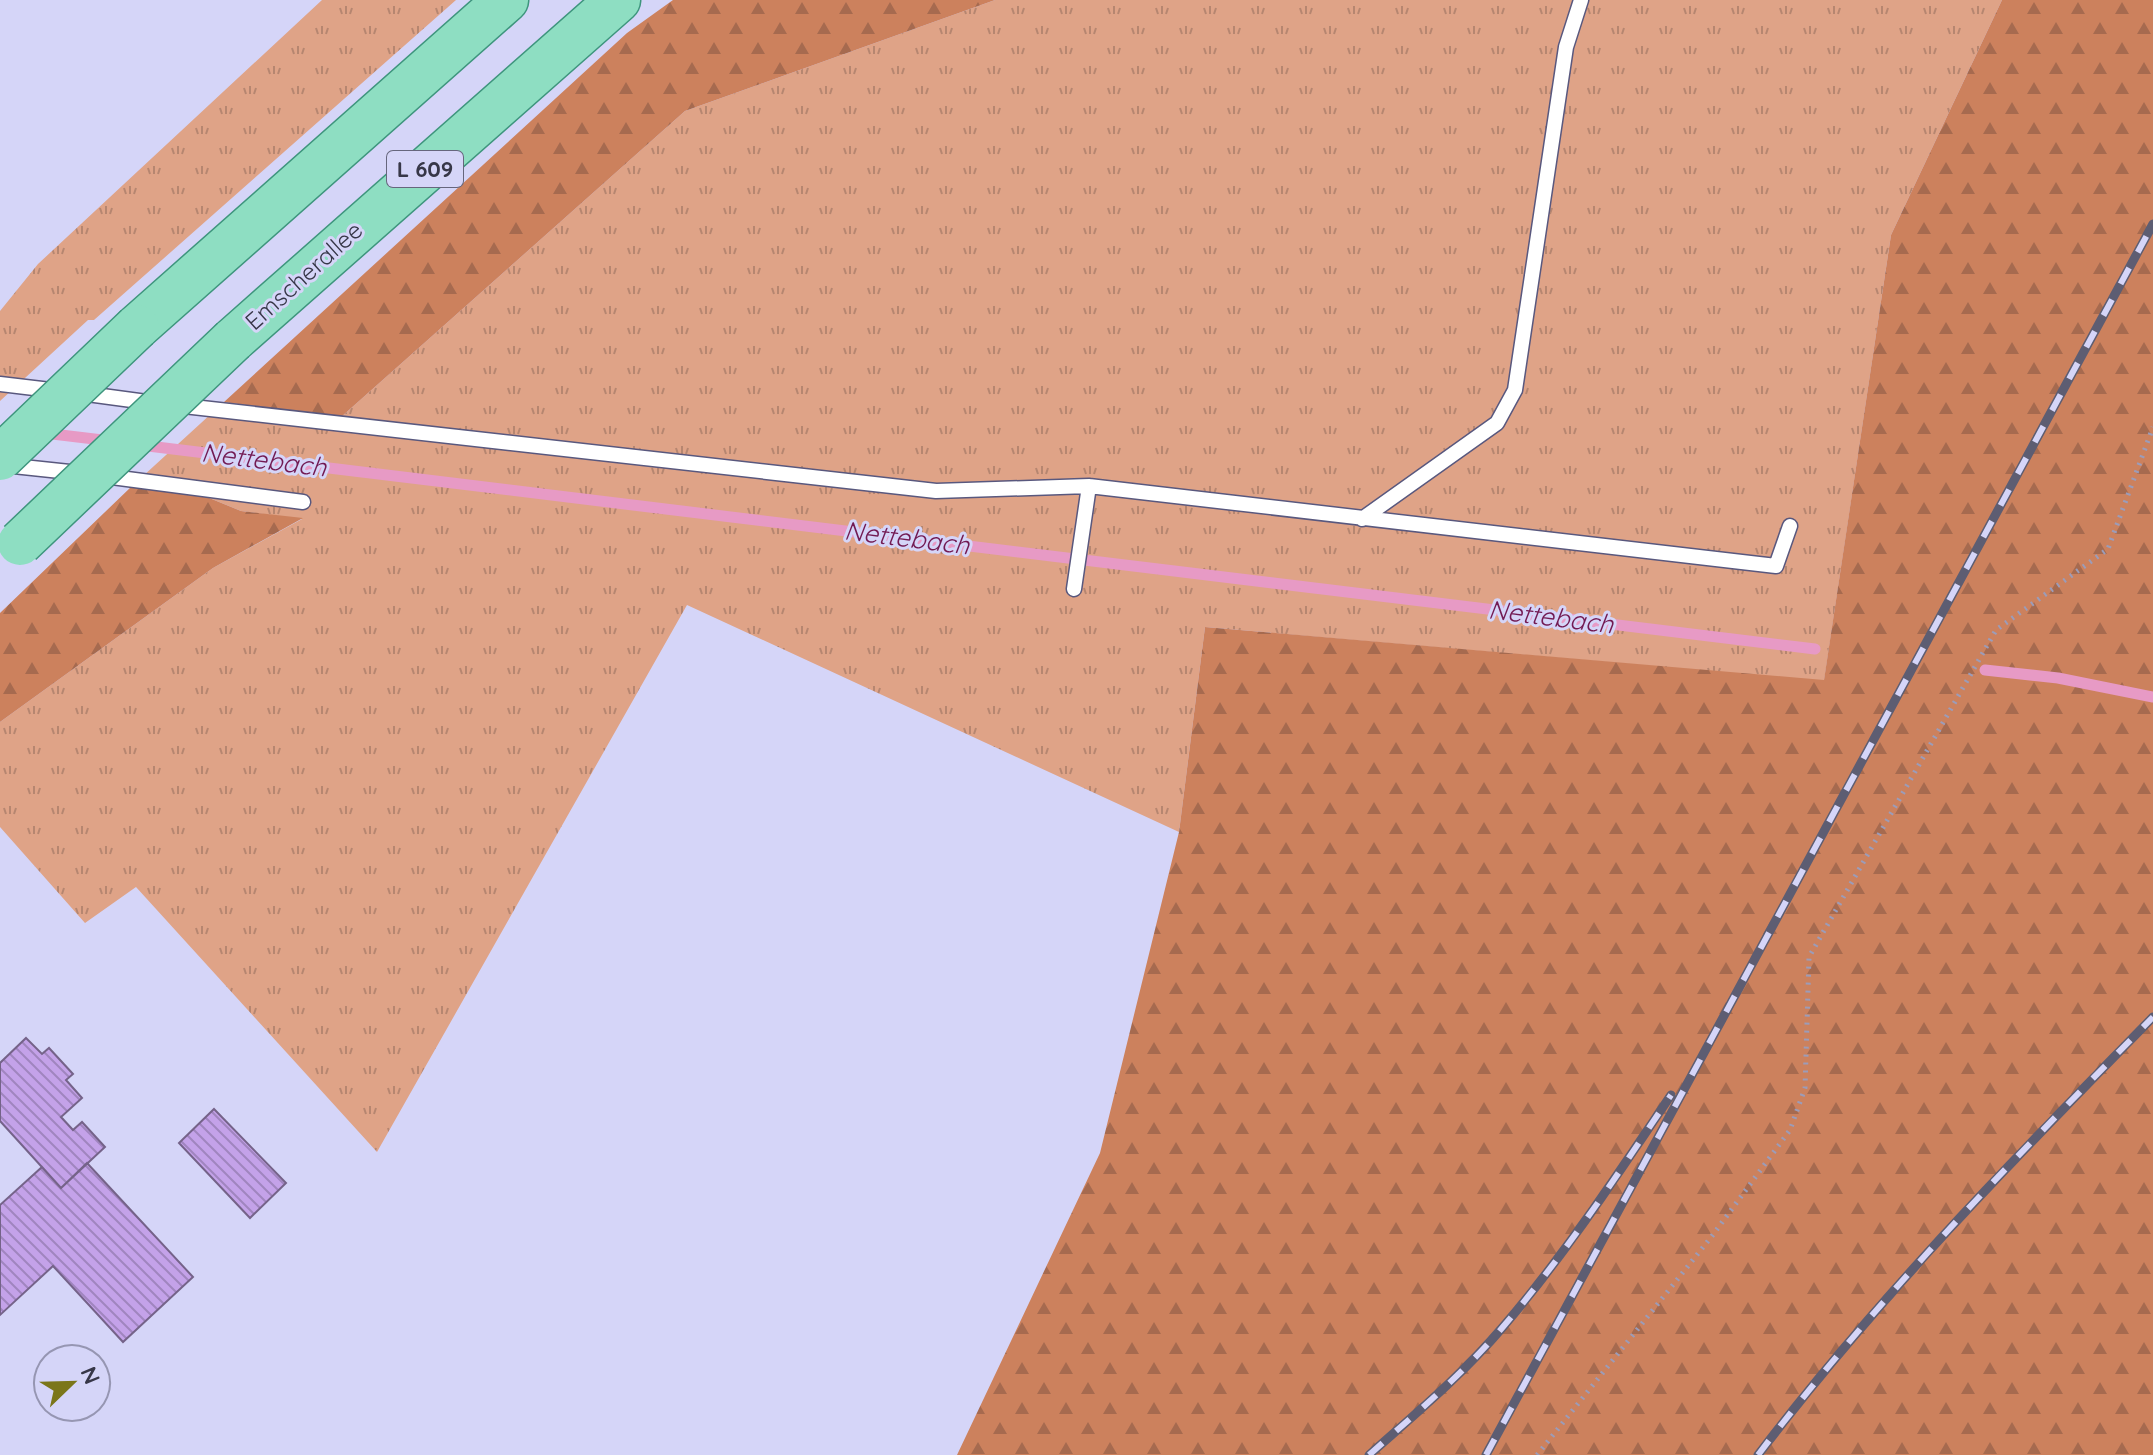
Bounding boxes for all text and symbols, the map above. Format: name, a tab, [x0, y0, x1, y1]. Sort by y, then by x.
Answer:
road number: L 609	[387, 151, 463, 187]
street label: Emscherallee	[238, 215, 368, 336]
water label: Nettebach	[200, 435, 330, 484]
water label: Nettebach	[843, 513, 973, 562]
water label: Nettebach	[1487, 592, 1617, 641]
north arrow	[32, 1343, 112, 1423]
text: N	[74, 1362, 106, 1388]

